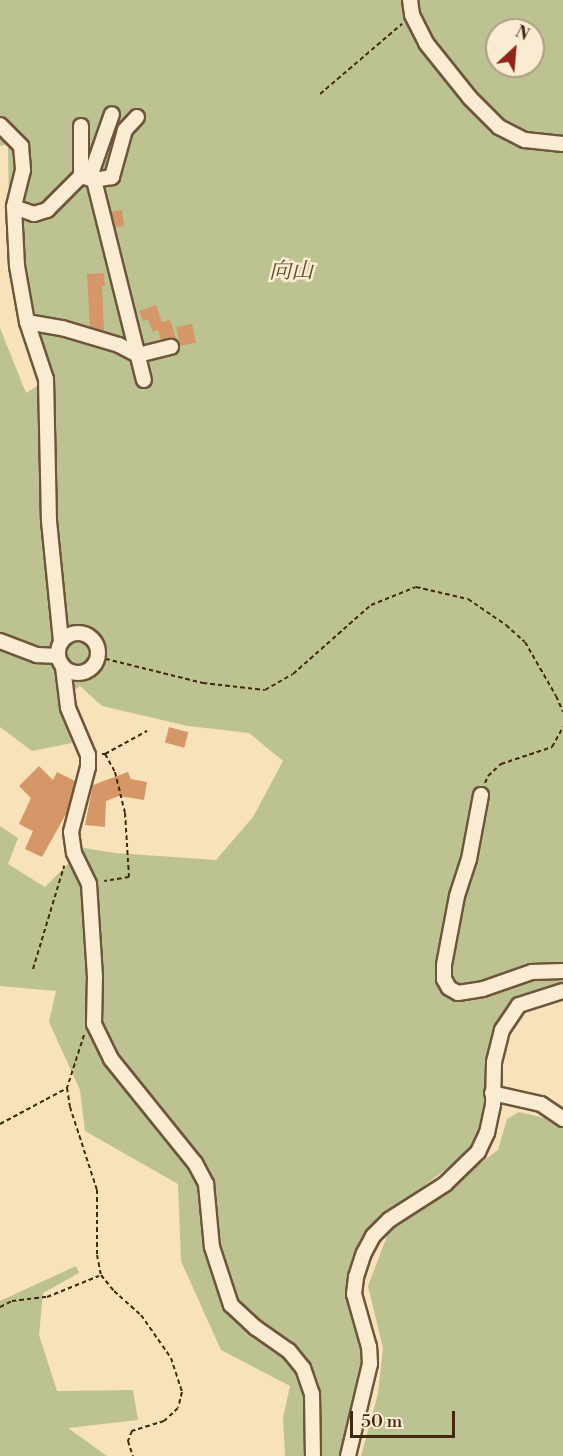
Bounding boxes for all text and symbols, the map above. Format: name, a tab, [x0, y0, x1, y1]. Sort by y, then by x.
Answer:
north arrow	[485, 18, 545, 78]
text: N	[512, 22, 532, 45]
park label: 向山	[269, 259, 313, 285]
scale bar	[353, 1399, 458, 1437]
text: 50 m	[361, 1410, 402, 1433]

